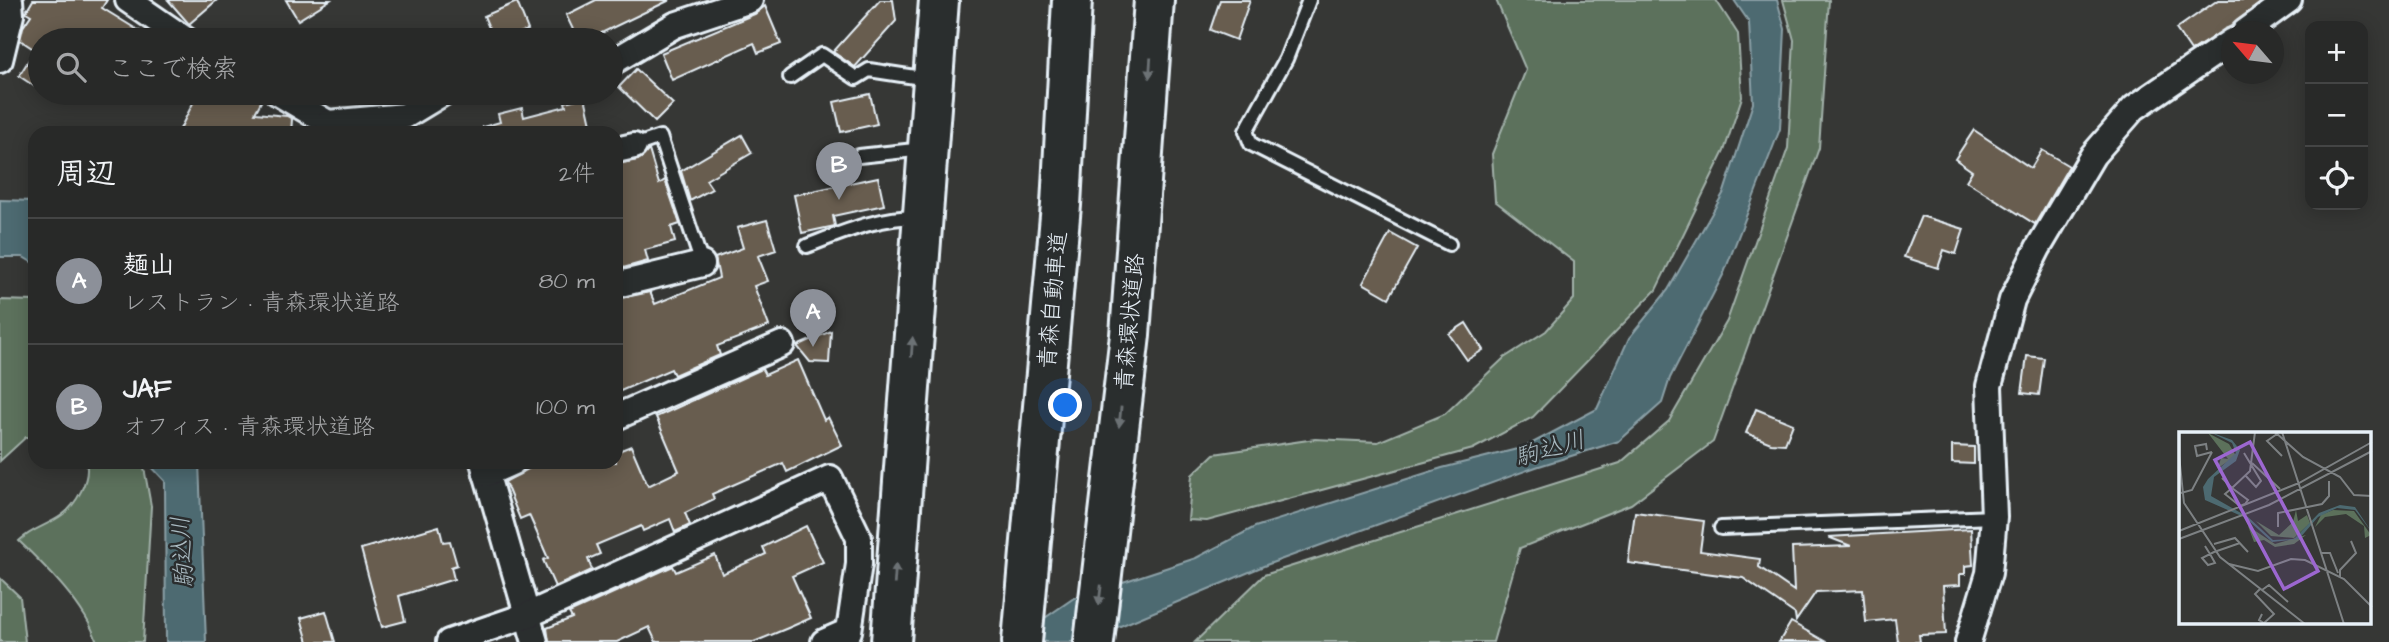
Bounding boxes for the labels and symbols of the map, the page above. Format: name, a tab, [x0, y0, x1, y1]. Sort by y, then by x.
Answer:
north arrow	[2221, 21, 2284, 84]
one-way arrow	[1144, 57, 1155, 79]
pin: B	[816, 142, 862, 200]
street label: 青森自動車道	[1031, 230, 1075, 370]
street label: 青森環状道路	[1108, 252, 1152, 392]
pin: A	[790, 289, 836, 347]
one-way arrow	[907, 336, 918, 358]
your location	[1048, 388, 1082, 422]
one-way arrow	[1115, 406, 1126, 428]
water label: 駒込川	[1511, 423, 1589, 475]
inset map	[2179, 432, 2372, 624]
water label: 駒込川	[164, 515, 202, 589]
one-way arrow	[890, 563, 901, 585]
one-way arrow	[1095, 584, 1106, 606]

